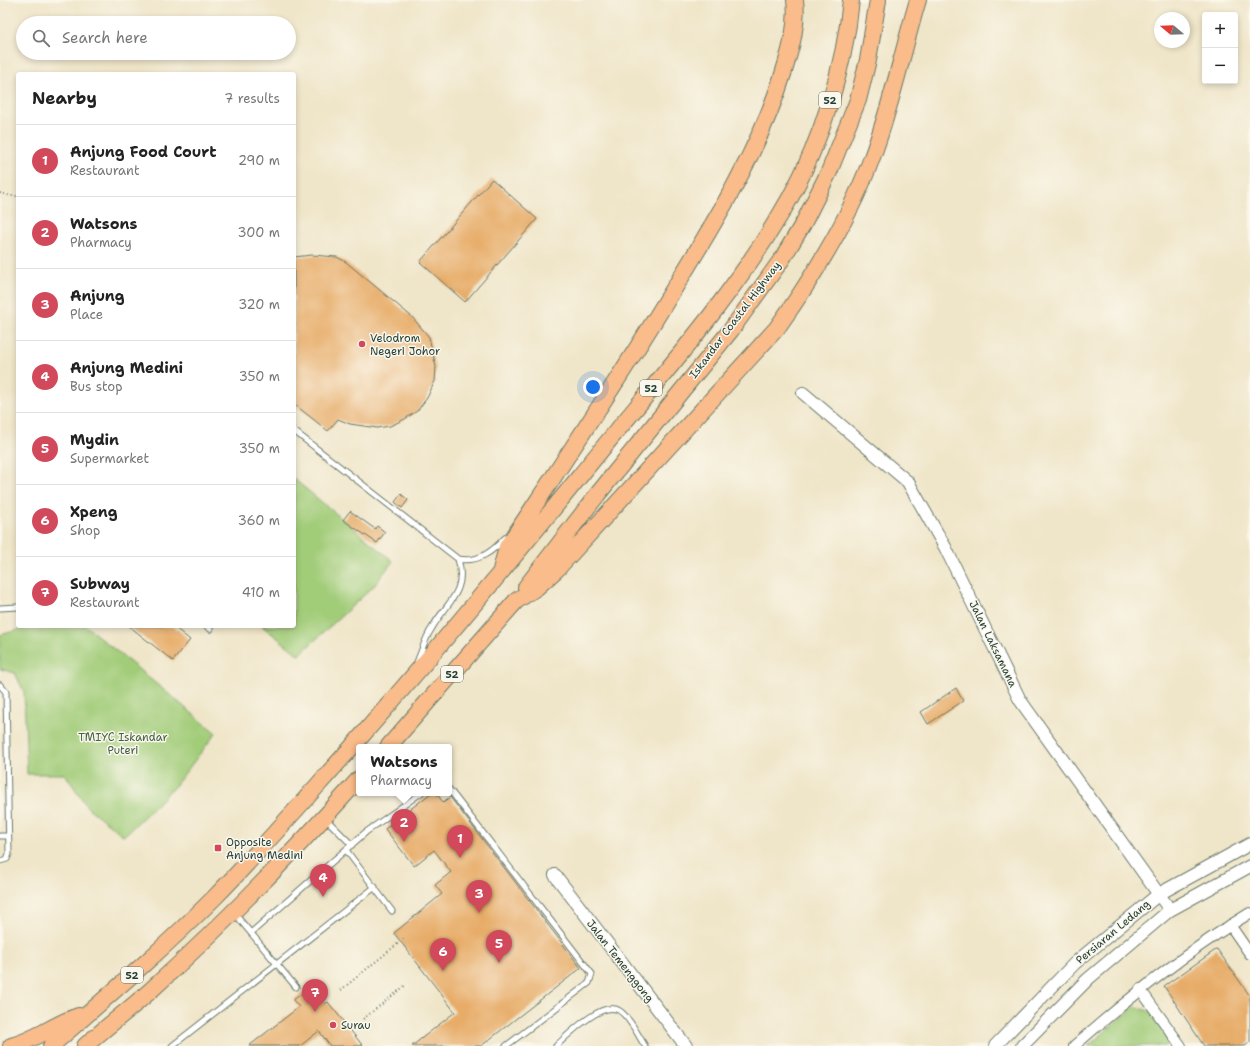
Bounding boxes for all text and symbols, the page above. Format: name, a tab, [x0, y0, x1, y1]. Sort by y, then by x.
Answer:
north arrow	[1154, 12, 1190, 48]
map controls	[1202, 12, 1238, 84]
button: +	[1202, 12, 1238, 48]
search box	[16, 16, 296, 60]
icon: search	[30, 27, 52, 49]
text: Search here	[62, 28, 148, 48]
button: −	[1202, 48, 1238, 84]
text: Nearby	[32, 87, 97, 109]
text: 7 results	[224, 90, 280, 107]
road number: 52	[819, 92, 841, 108]
text: Anjung Food Court	[70, 142, 217, 162]
text: 1	[42, 152, 48, 169]
text: 290 m	[238, 152, 280, 169]
text: Restaurant	[70, 162, 140, 179]
text: Watsons	[70, 214, 137, 234]
text: 2	[40, 224, 50, 241]
text: 300 m	[237, 224, 280, 241]
text: Pharmacy	[70, 234, 132, 251]
street label: Iskandar Coastal Highway	[686, 258, 784, 382]
text: Anjung	[70, 286, 125, 306]
text: 3	[40, 296, 50, 313]
text: 320 m	[238, 296, 280, 313]
text: Place	[70, 306, 103, 323]
place label: Velodrom Negeri Johor	[370, 331, 440, 359]
marker: Velodrom Negeri Johor	[357, 339, 367, 349]
text: Anjung Medini	[70, 358, 183, 378]
text: 4	[40, 368, 50, 385]
text: 350 m	[239, 368, 280, 385]
your location	[583, 377, 603, 397]
text: Bus stop	[70, 378, 122, 395]
road number: 52	[640, 380, 662, 396]
text: Mydin	[70, 430, 119, 450]
text: 5	[41, 440, 49, 457]
text: 350 m	[239, 440, 280, 457]
text: Supermarket	[70, 450, 149, 467]
text: Xpeng	[70, 502, 118, 522]
text: 6	[40, 512, 50, 529]
text: 360 m	[238, 512, 280, 529]
text: Shop	[70, 522, 100, 539]
text: Subway	[70, 574, 130, 594]
text: 7	[40, 584, 50, 601]
text: 410 m	[242, 584, 280, 601]
text: Restaurant	[70, 594, 140, 611]
street label: Jalan Laksamana	[965, 598, 1021, 690]
road number: 52	[441, 666, 463, 682]
park label: TMIYC Iskandar Puteri	[78, 730, 168, 758]
popup	[356, 744, 452, 796]
text: Watsons	[370, 752, 438, 772]
text: Pharmacy	[370, 772, 432, 789]
pin: 2	[391, 809, 417, 842]
pin: 1	[447, 825, 473, 858]
place label: Opposite Anjung Medini	[226, 835, 303, 863]
marker: Opposite Anjung Medini	[213, 843, 223, 853]
pin: 4	[310, 864, 336, 897]
pin: 3	[466, 880, 492, 913]
street label: Persiaran Ledang	[1073, 896, 1153, 967]
street label: Jalan Temenggong	[583, 917, 657, 1006]
pin: 5	[486, 930, 512, 963]
pin: 6	[430, 938, 456, 971]
road number: 52	[121, 967, 143, 983]
pin: 7	[302, 979, 328, 1012]
place label: Surau	[341, 1018, 371, 1033]
marker: Surau	[328, 1020, 338, 1030]

